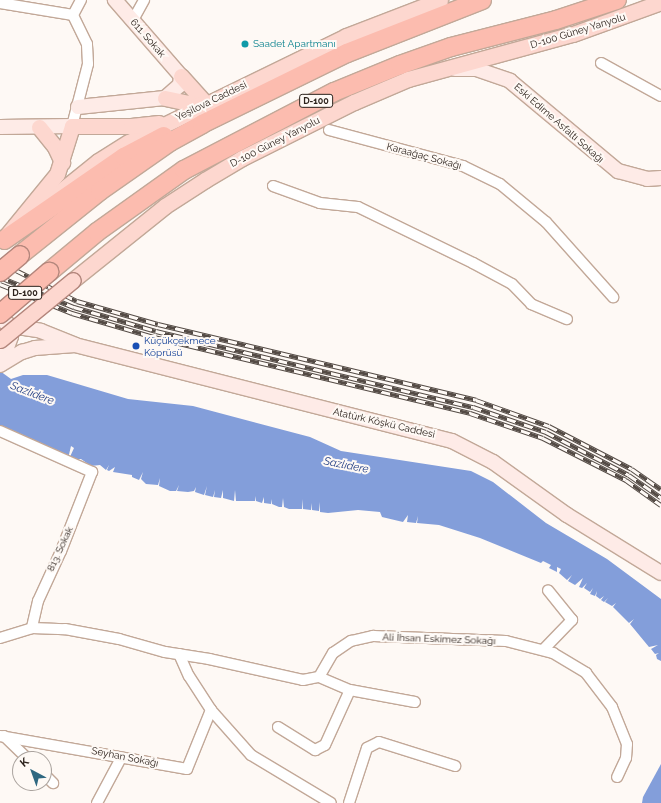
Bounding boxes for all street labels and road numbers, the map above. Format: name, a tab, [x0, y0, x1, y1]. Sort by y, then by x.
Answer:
street label: D-100 Güney Yanyolu	[529, 11, 627, 51]
street label: 611. Sokak	[128, 16, 168, 60]
street label: Yeşilova Caddesi	[173, 79, 249, 123]
street label: Eski Edirne Asfaltı Sokağı	[512, 81, 606, 165]
road number: D-100	[299, 94, 333, 108]
street label: D-100 Güney Yanyolu	[228, 114, 322, 170]
street label: Karaağaç Sokağı	[385, 140, 463, 172]
road number: D-100	[8, 286, 42, 300]
street label: Atatürk Köşkü Caddesi	[332, 405, 436, 441]
street label: 813. Sokak	[44, 525, 76, 573]
street label: Ali İhsan Eskimez Sokağı	[382, 631, 496, 647]
street label: Seyhan Sokağı	[90, 745, 160, 769]

